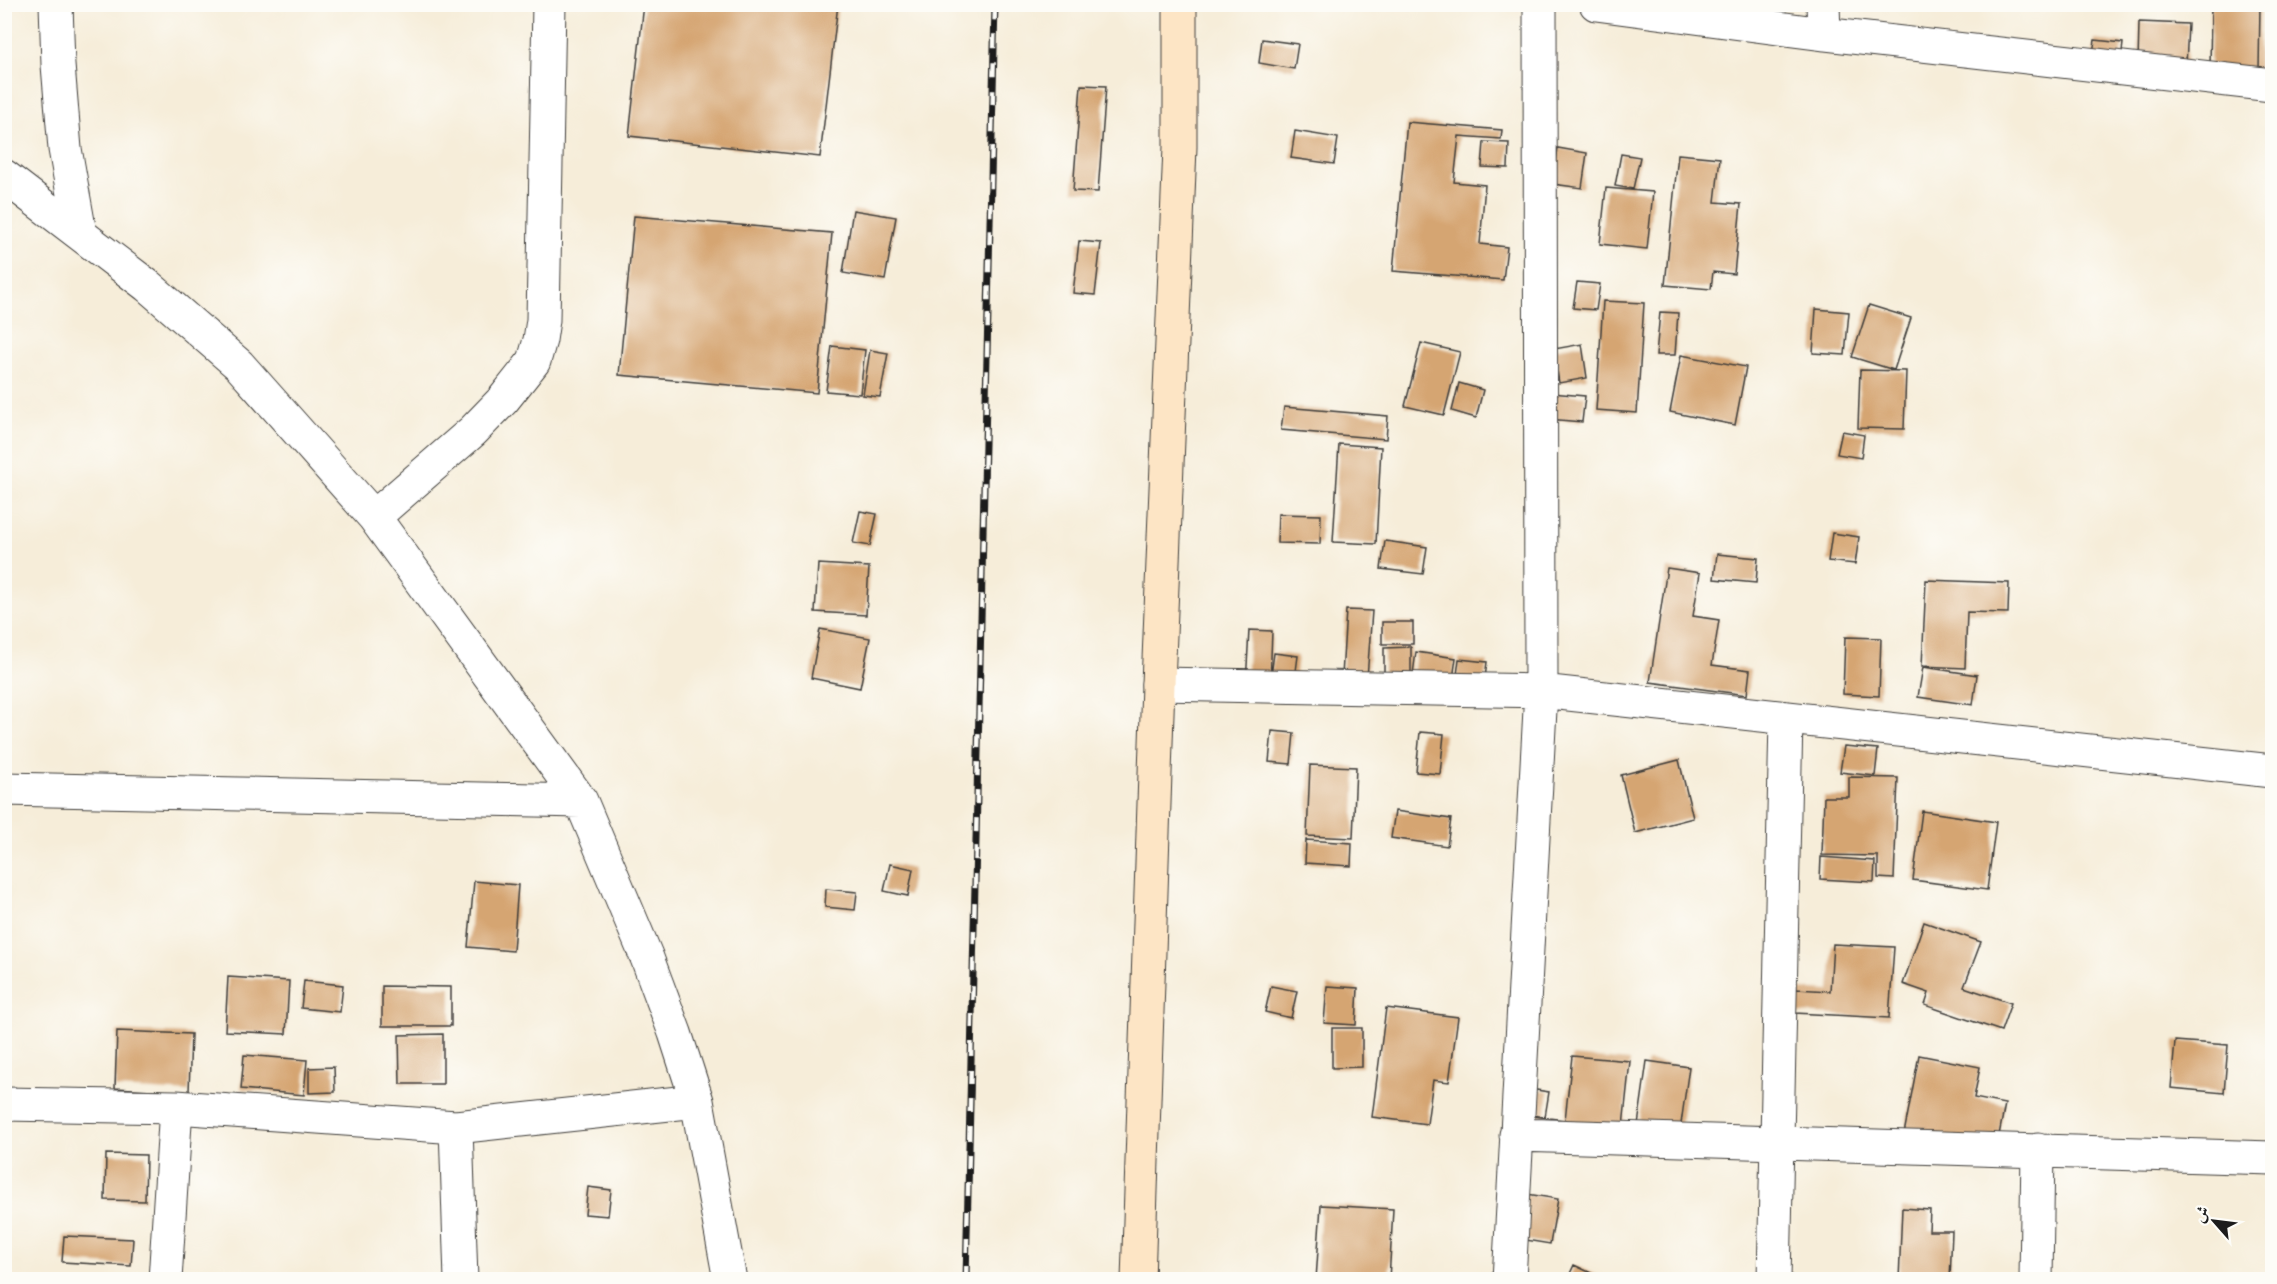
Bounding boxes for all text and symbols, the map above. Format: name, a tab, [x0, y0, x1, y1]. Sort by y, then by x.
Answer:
north arrow	[2184, 1191, 2244, 1251]
text: ش	[2189, 1203, 2217, 1228]

